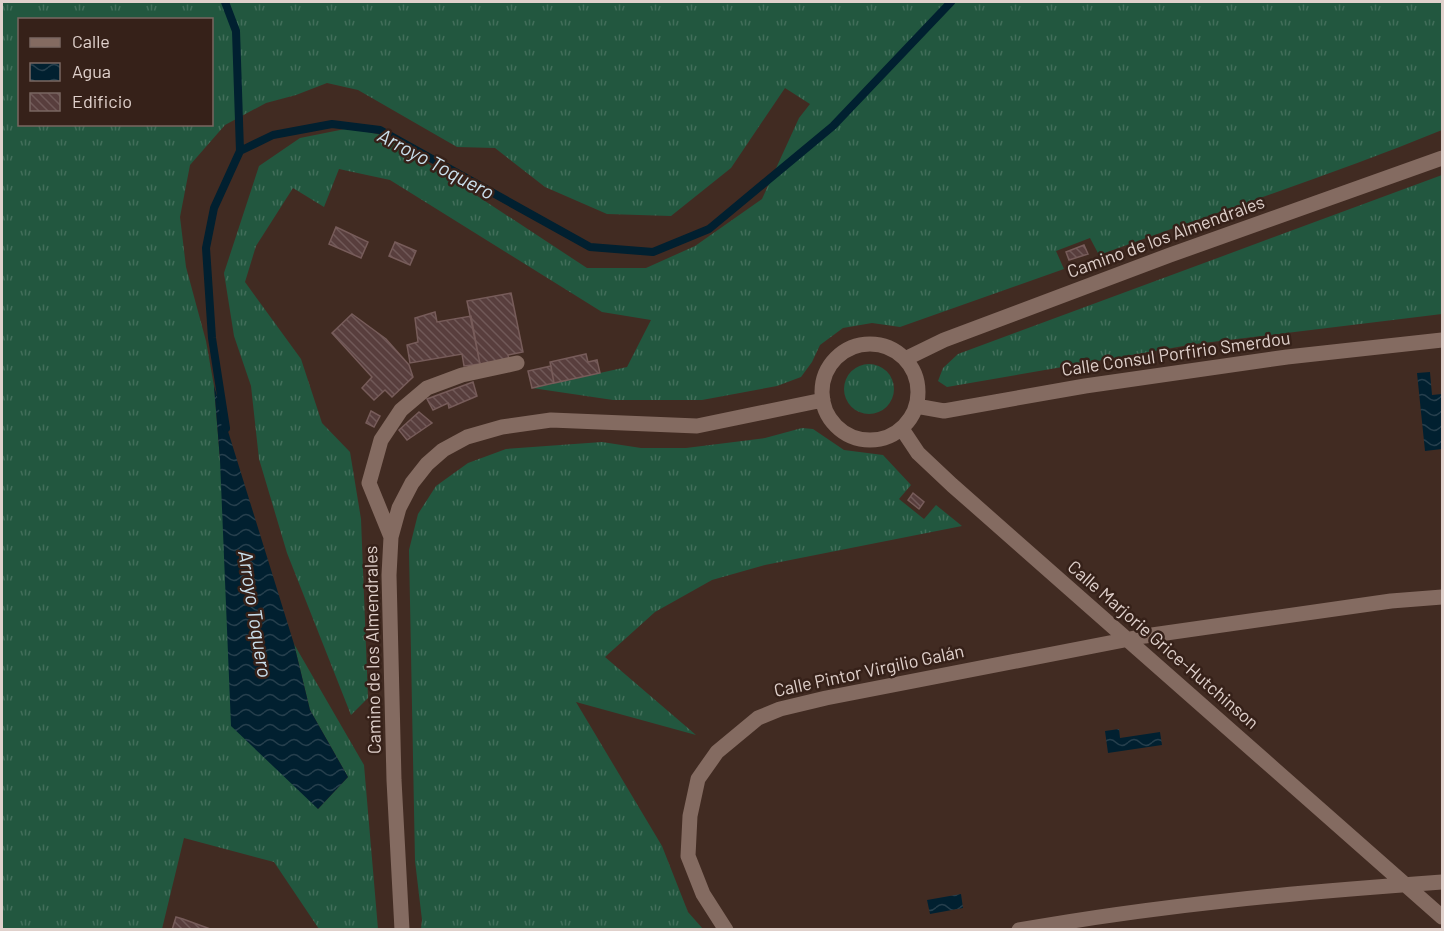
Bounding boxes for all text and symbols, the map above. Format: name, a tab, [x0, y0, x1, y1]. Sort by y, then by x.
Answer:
legend	[18, 18, 213, 126]
text: Calle	[72, 30, 110, 52]
text: Agua	[72, 60, 111, 82]
text: Edificio	[72, 90, 132, 112]
water label: Arroyo Toquero	[374, 122, 499, 204]
street label: Camino de los Almendrales	[1064, 190, 1267, 282]
street label: Calle Consul Porfirio Smerdou	[1060, 326, 1292, 380]
street label: Camino de los Almendrales	[359, 546, 385, 754]
water label: Arroyo Toquero	[234, 549, 278, 679]
street label: Calle Marjorie Grice-Hutchinson	[1064, 555, 1264, 733]
street label: Calle Pintor Virgilio Galán	[772, 639, 966, 701]

